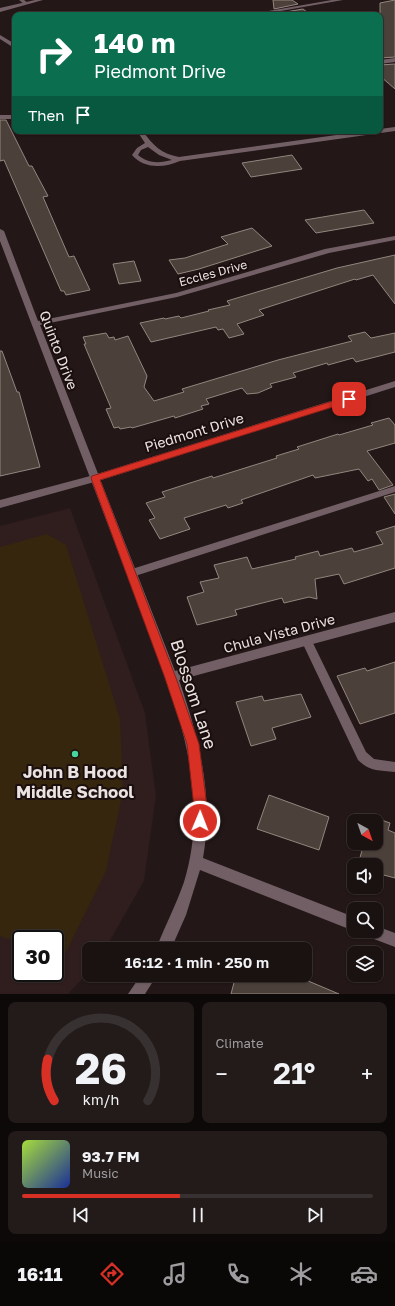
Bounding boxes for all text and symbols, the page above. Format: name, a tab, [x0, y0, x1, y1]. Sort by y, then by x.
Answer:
text: 140 m	[94, 26, 176, 59]
icon: right	[28, 28, 80, 80]
text: Piedmont Drive	[94, 60, 226, 82]
icon: arrive	[72, 104, 94, 126]
text: Then	[28, 106, 64, 124]
street label: Eccles Drive	[177, 257, 249, 289]
street label: Quinto Drive	[36, 308, 82, 392]
pin	[332, 382, 366, 416]
icon: arrive	[338, 388, 360, 410]
street label: Piedmont Drive	[142, 409, 246, 455]
street label: Chula Vista Drive	[221, 610, 337, 656]
street label: Blossom Lane	[166, 636, 222, 752]
marker: John B Hood Middle School	[70, 749, 80, 759]
place label: John B Hood Middle School	[16, 761, 134, 802]
position arrow	[179, 800, 221, 842]
north arrow	[347, 814, 383, 850]
map controls	[347, 814, 383, 982]
button: sound	[347, 858, 383, 894]
button: search	[347, 902, 383, 938]
speed limit sign: 30	[12, 930, 64, 982]
button: layers	[347, 946, 383, 982]
text: 16:12 · 1 min · 250 m	[125, 953, 269, 971]
text: Climate	[216, 1035, 263, 1051]
text: 26	[75, 1042, 127, 1092]
text: 21°	[273, 1055, 316, 1091]
text: −	[216, 1060, 228, 1087]
text: +	[361, 1060, 373, 1087]
text: km/h	[83, 1090, 119, 1107]
text: 93.7 FM	[82, 1147, 140, 1165]
text: Music	[82, 1165, 119, 1181]
icon: previous	[70, 1204, 92, 1226]
icon: pause	[187, 1204, 209, 1226]
icon: next	[304, 1204, 326, 1226]
icon: directions	[98, 1260, 126, 1288]
icon: music	[161, 1260, 189, 1288]
icon: phone	[224, 1260, 252, 1288]
icon: climate	[287, 1260, 315, 1288]
icon: car	[350, 1260, 378, 1288]
text: 16:11	[18, 1263, 63, 1285]

